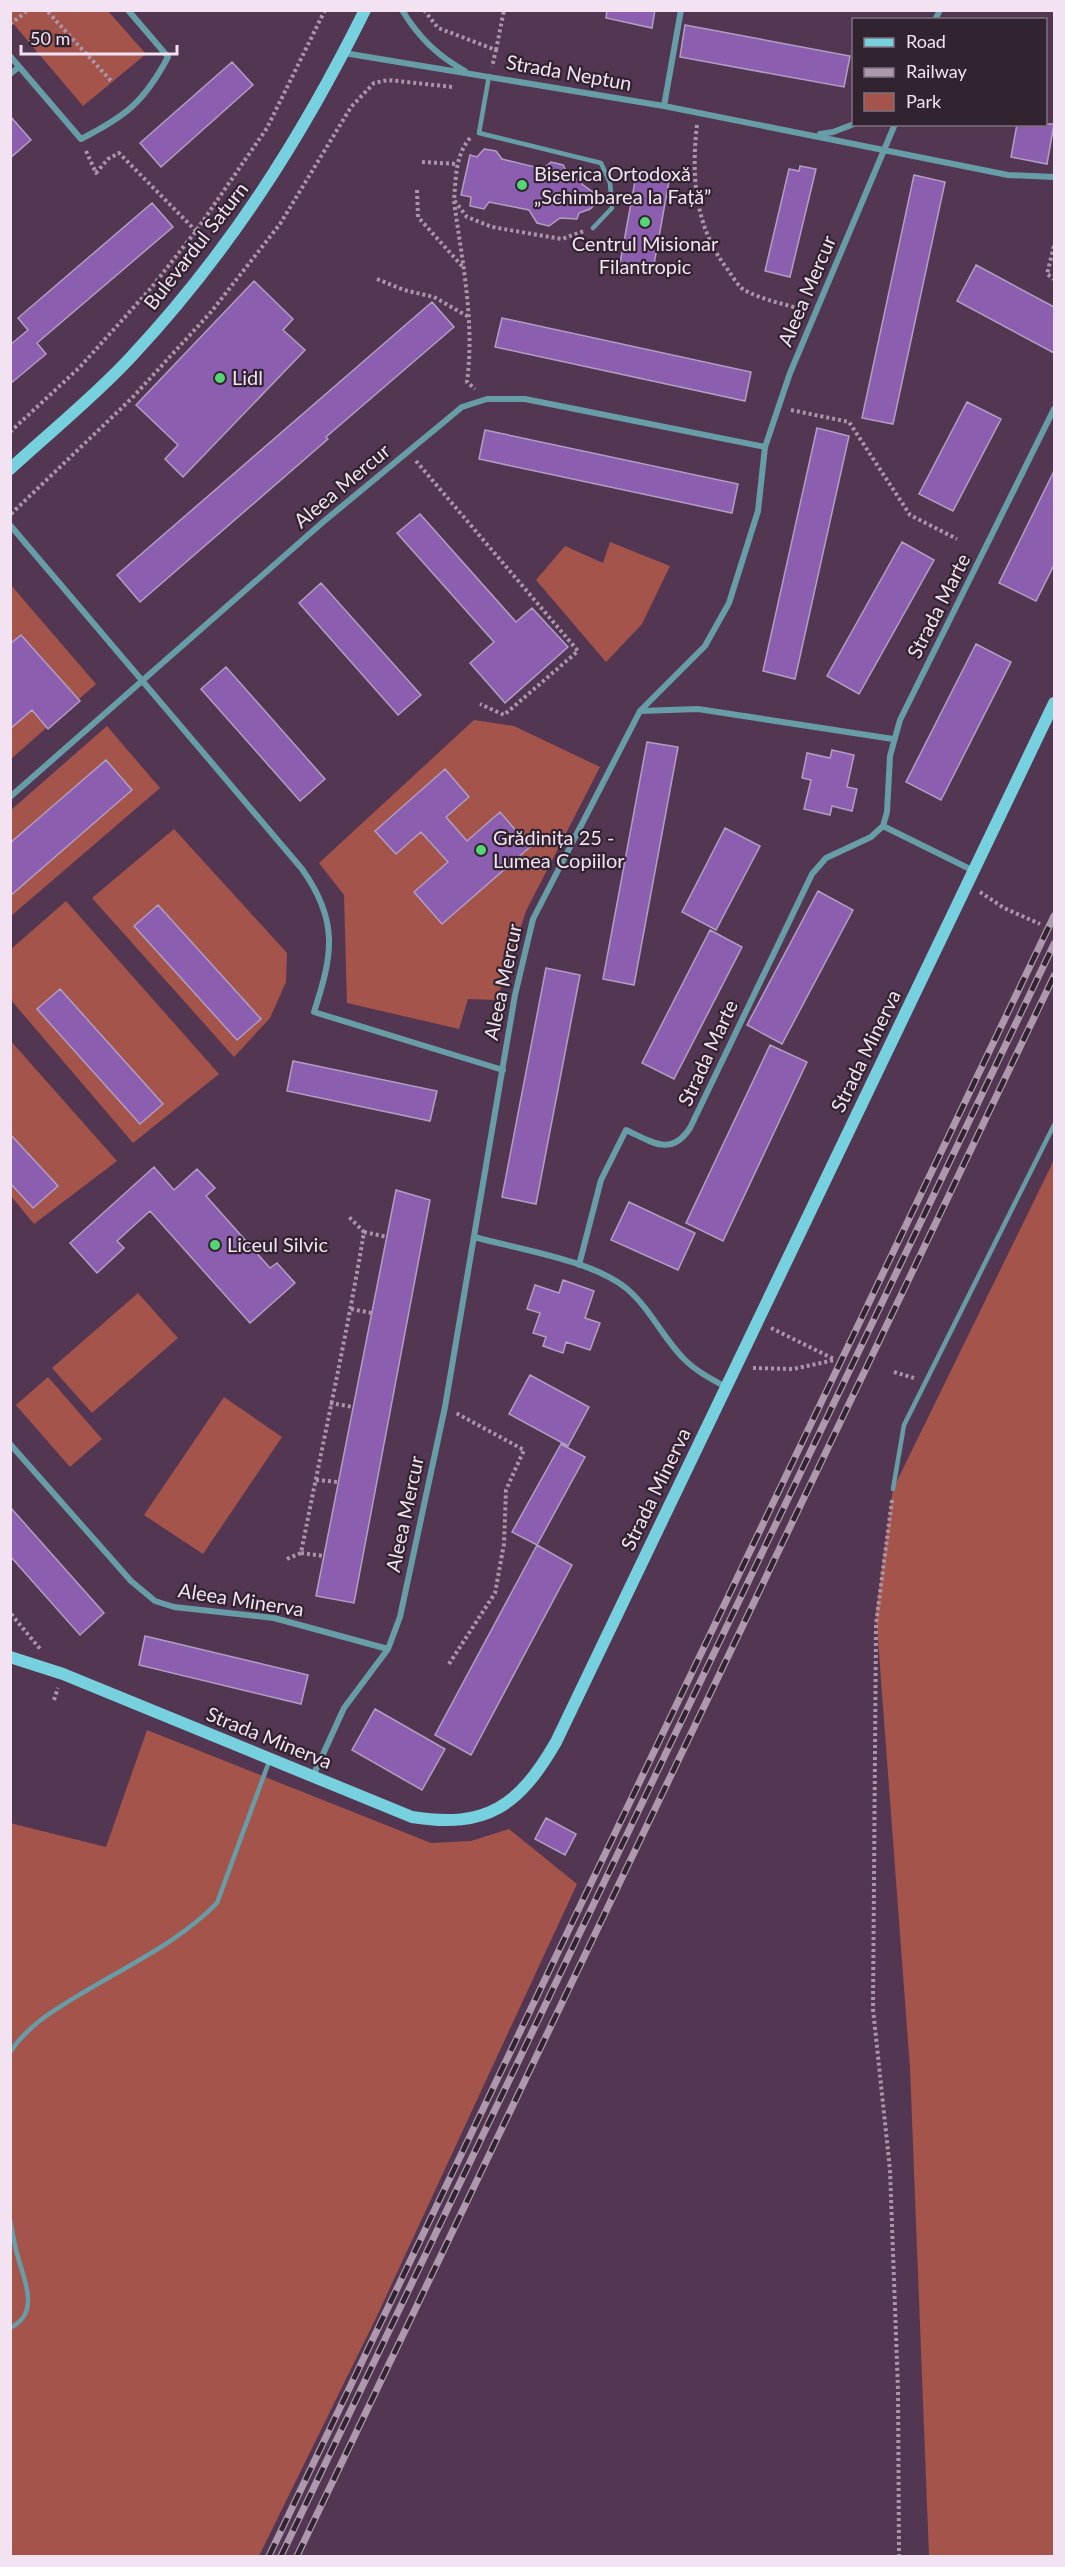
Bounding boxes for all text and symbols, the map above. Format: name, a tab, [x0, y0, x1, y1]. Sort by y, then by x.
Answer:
scale bar	[21, 18, 177, 56]
legend	[852, 18, 1047, 126]
text: 50 m	[30, 27, 70, 49]
text: Road	[906, 30, 946, 52]
street label: Strada Neptun	[505, 49, 634, 95]
text: Railway	[906, 60, 967, 82]
text: Park	[906, 90, 942, 112]
place label: Biserica Ortodoxă „Schimbarea la Față”	[534, 161, 711, 208]
street label: Bulevardul Saturn	[138, 177, 252, 314]
marker: Biserica Ortodoxă „Schimbarea la Față”	[515, 178, 529, 192]
marker: Centrul Misionar Filantropic	[638, 215, 652, 229]
place label: Centrul Misionar Filantropic	[572, 231, 719, 278]
street label: Aleea Mercur	[772, 231, 840, 350]
place label: Lidl	[232, 365, 263, 389]
marker: Lidl	[213, 371, 227, 385]
street label: Aleea Mercur	[288, 438, 395, 532]
street label: Strada Marte	[902, 549, 975, 662]
place label: Grădinița 25 - Lumea Copiilor	[493, 825, 625, 872]
marker: Grădinița 25 - Lumea Copiilor	[474, 843, 488, 857]
street label: Aleea Mercur	[478, 921, 526, 1042]
street label: Strada Minerva	[825, 985, 905, 1116]
street label: Strada Marte	[672, 996, 742, 1109]
place label: Liceul Silvic	[227, 1232, 328, 1256]
marker: Liceul Silvic	[208, 1238, 222, 1252]
street label: Strada Minerva	[615, 1423, 695, 1554]
street label: Aleea Mercur	[380, 1453, 428, 1574]
street label: Aleea Minerva	[177, 1577, 306, 1621]
street label: Strada Minerva	[203, 1701, 336, 1773]

